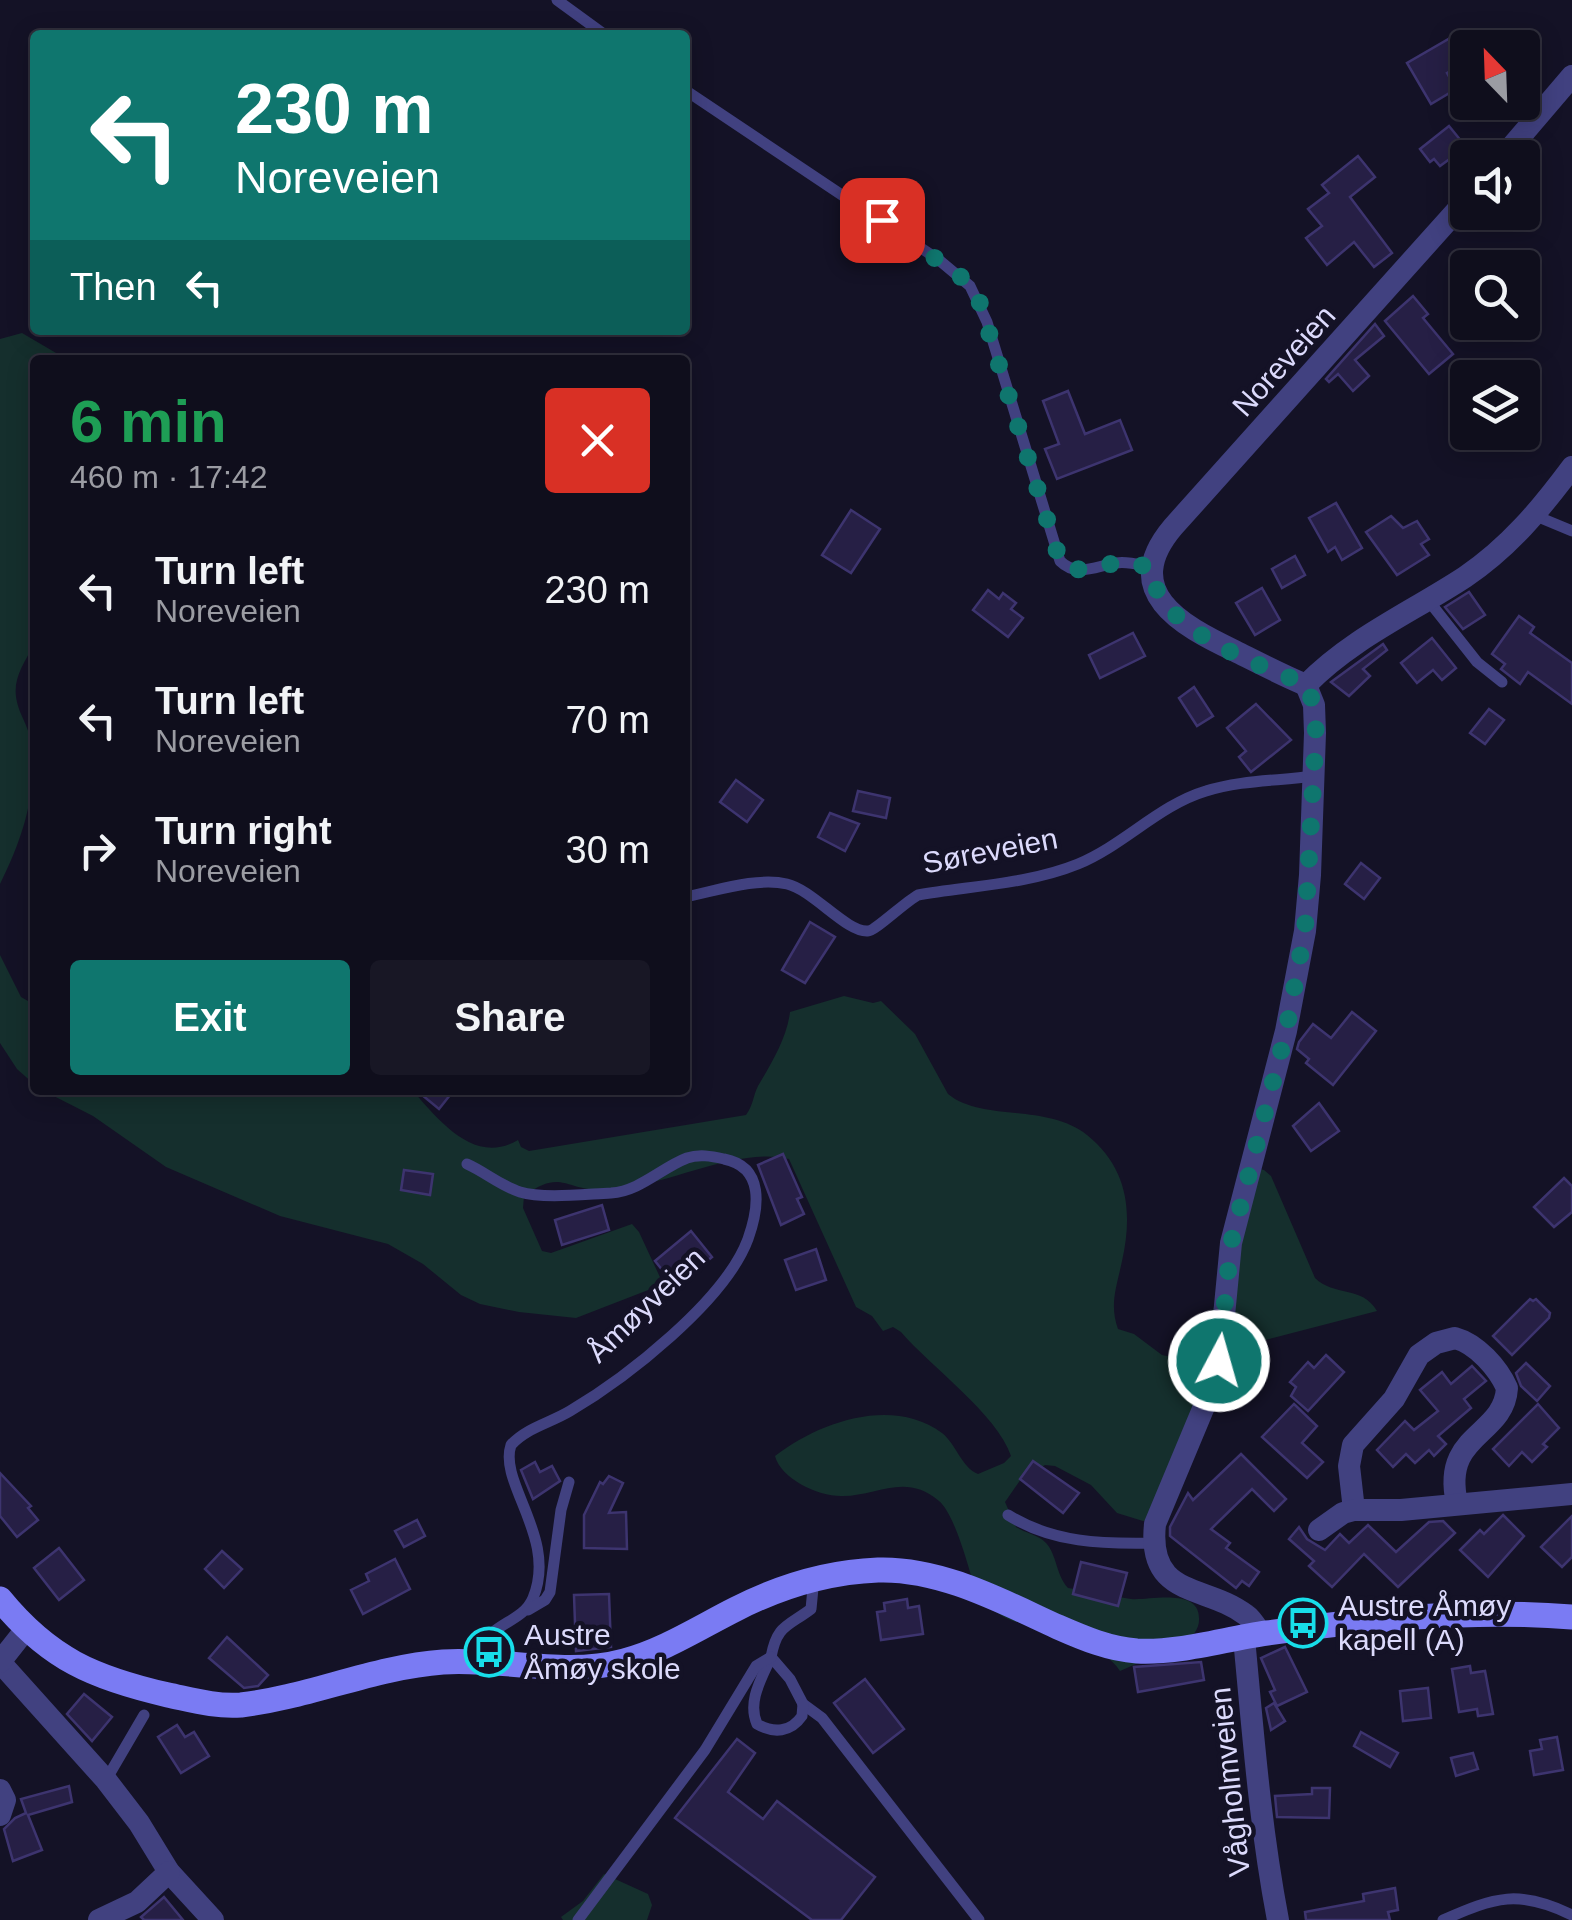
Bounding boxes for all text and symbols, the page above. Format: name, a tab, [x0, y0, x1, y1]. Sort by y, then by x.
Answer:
north arrow	[1450, 30, 1540, 120]
map controls	[1450, 30, 1540, 450]
icon: left	[70, 70, 200, 200]
text: 230 m	[235, 70, 433, 148]
button: sound	[1450, 140, 1540, 230]
text: Noreveien	[235, 152, 440, 203]
pin	[840, 178, 925, 263]
icon: arrive	[855, 193, 910, 248]
button: search	[1450, 250, 1540, 340]
icon: left	[177, 260, 232, 315]
text: Then	[70, 266, 157, 308]
street label: Noreveien	[1226, 299, 1342, 423]
button: layers	[1450, 360, 1540, 450]
text: 6 min	[70, 388, 227, 455]
button: close	[545, 388, 650, 493]
text: 460 m · 17:42	[70, 459, 267, 495]
text: Turn left	[155, 550, 304, 592]
icon: left	[70, 563, 125, 618]
text: 230 m	[544, 569, 650, 611]
text: Noreveien	[155, 593, 301, 629]
text: Turn left	[155, 680, 304, 722]
icon: left	[70, 693, 125, 748]
text: 70 m	[566, 699, 650, 741]
text: Noreveien	[155, 723, 301, 759]
text: Turn right	[155, 810, 332, 852]
street label: Søreveien	[920, 821, 1060, 880]
icon: right	[70, 823, 125, 878]
text: 30 m	[566, 829, 650, 871]
text: Noreveien	[155, 853, 301, 889]
button: Exit	[70, 960, 350, 1075]
button: Share	[370, 960, 650, 1075]
street label: Åmøyveien	[580, 1241, 711, 1369]
position arrow	[1167, 1309, 1271, 1413]
place label: Austre Åmøy kapell (A)	[1338, 1589, 1511, 1656]
bus stop icon: Austre Åmøy kapell (A)	[1277, 1597, 1329, 1649]
place label: Austre Åmøy skole	[524, 1618, 681, 1685]
bus stop icon: Austre Åmøy skole	[463, 1626, 515, 1678]
street label: Vågholmveien	[1203, 1686, 1256, 1878]

